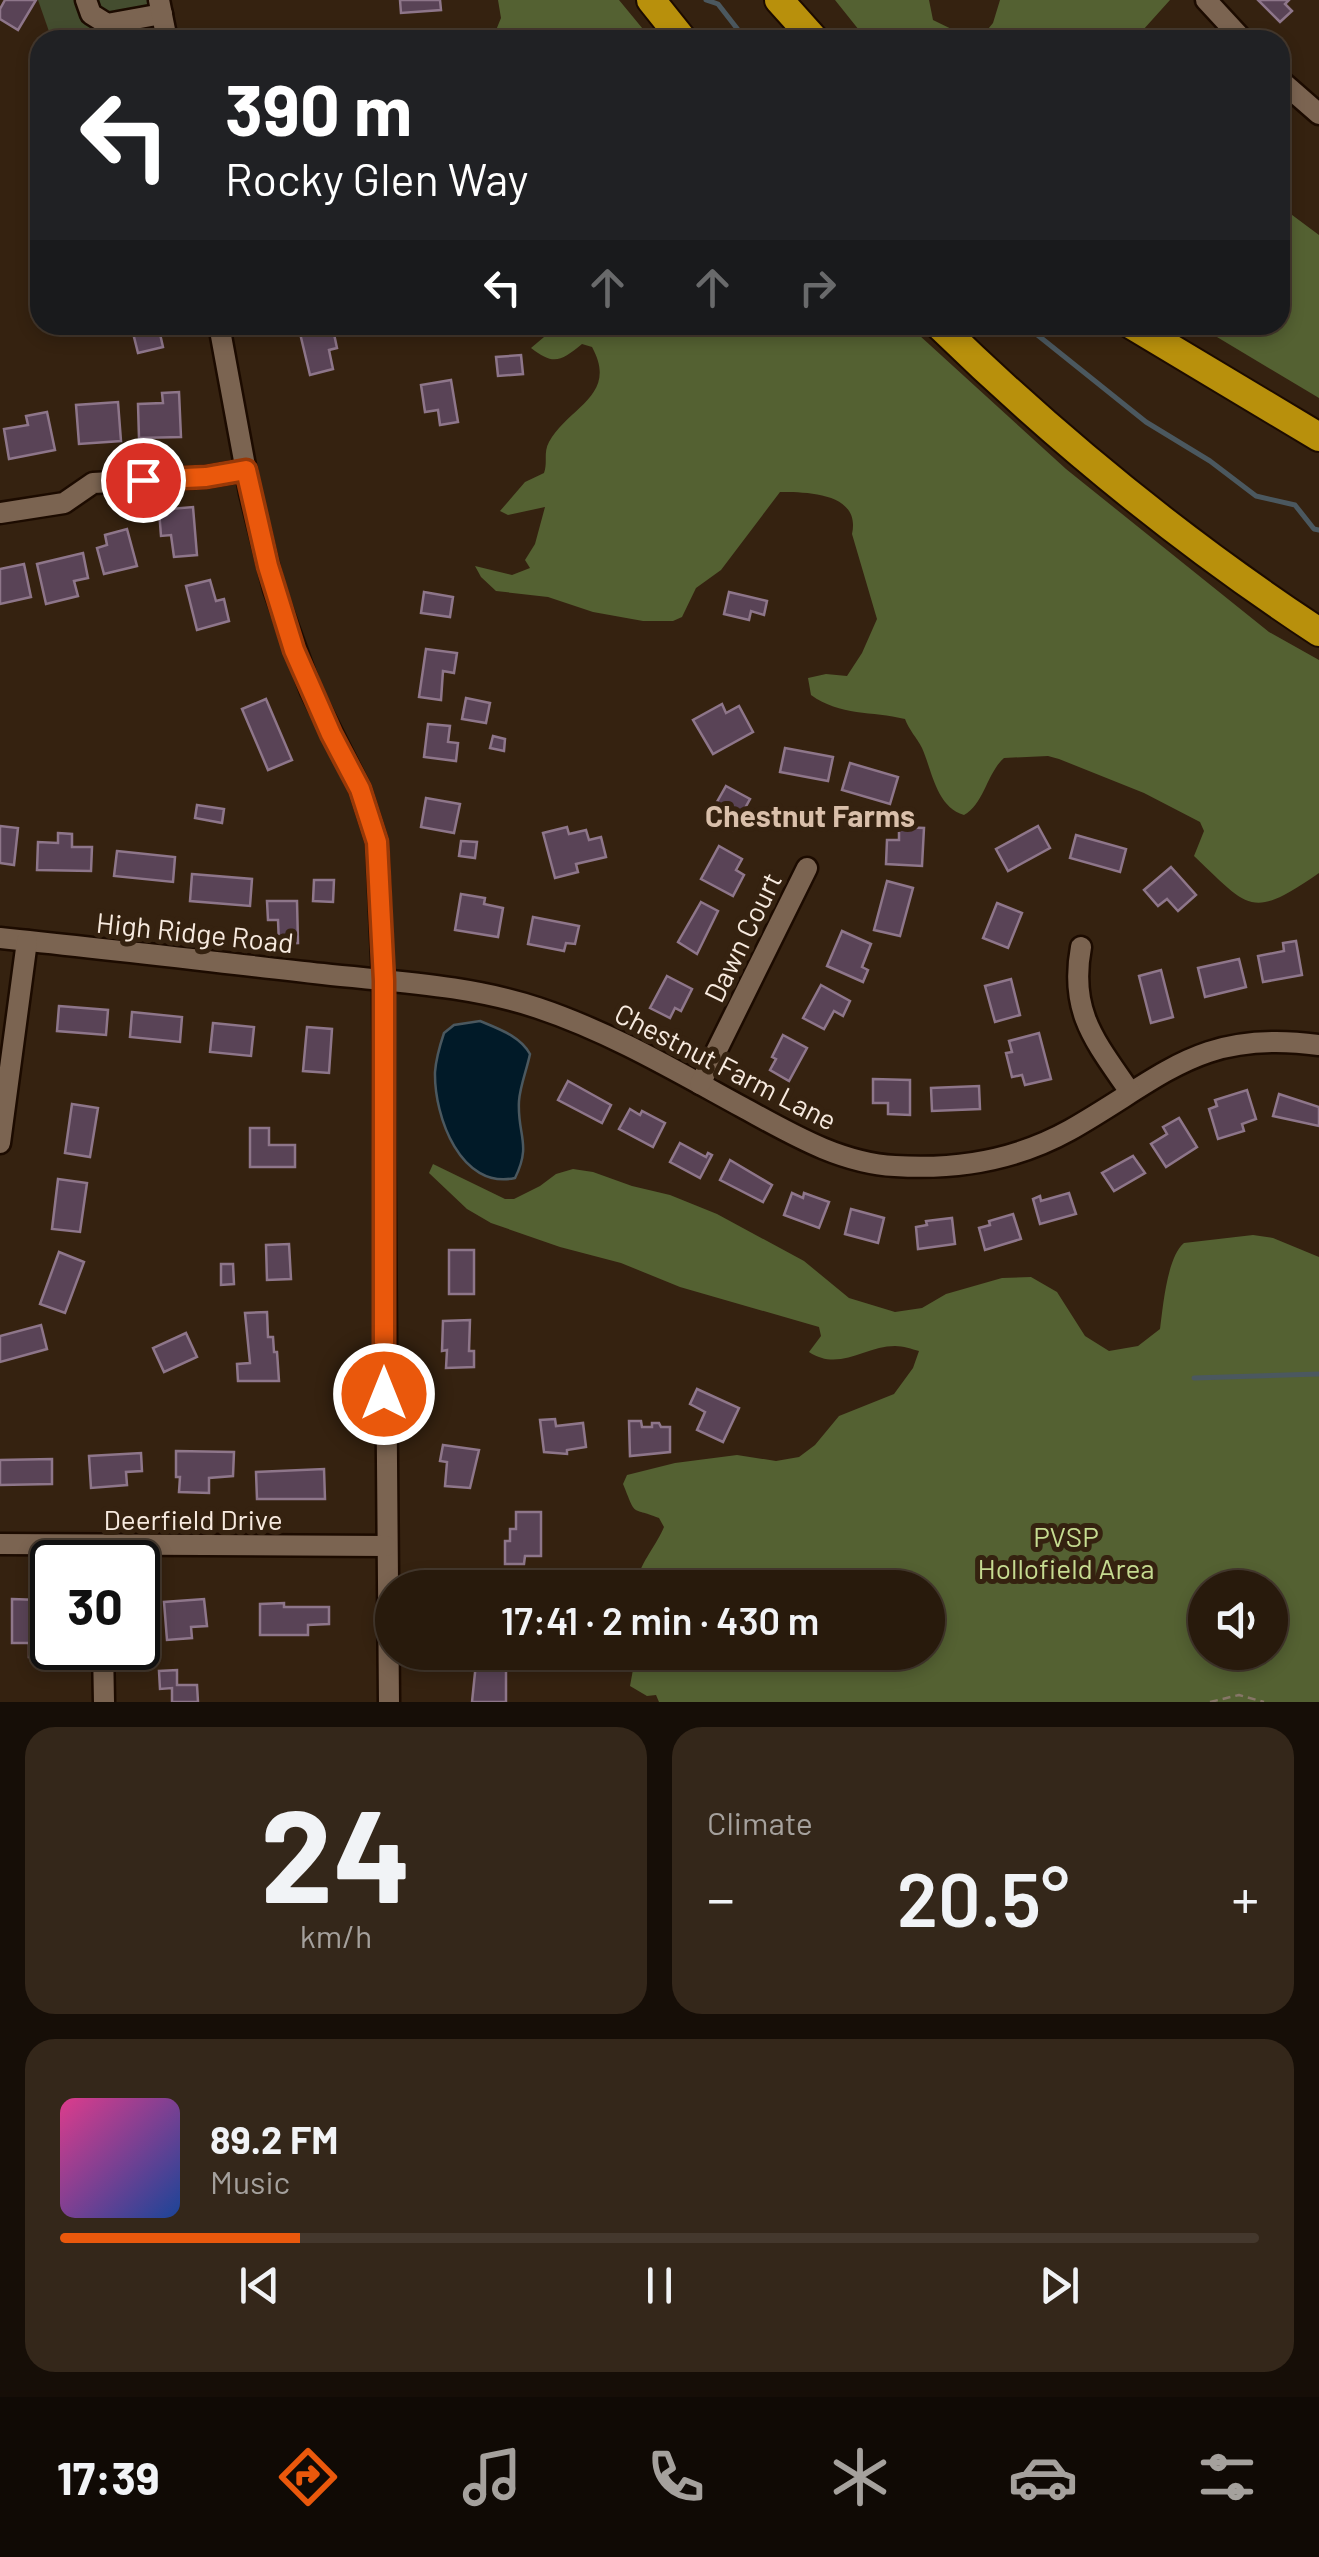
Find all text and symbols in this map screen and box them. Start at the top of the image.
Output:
text: 390 m [225,66,412,150]
icon: left [60,70,190,200]
text: Rocky Glen Way [225,151,529,205]
icon: left [475,260,530,315]
icon: ahead [580,260,635,315]
icon: ahead [685,260,740,315]
icon: right [790,260,845,315]
pin [101,438,186,523]
icon: arrive [116,453,171,508]
district label: Chestnut Farms [705,797,915,833]
street label: Dawn Court [696,867,788,1007]
street label: High Ridge Road [95,905,295,959]
street label: Chestnut Farm Lane [609,995,843,1137]
position arrow [332,1342,436,1446]
street label: Deerfield Drive [103,1502,283,1536]
park label: PVSP Hollofield Area [977,1519,1155,1585]
speed limit sign: 30 [30,1540,160,1670]
map controls [1188,1570,1288,1670]
button: sound [1188,1570,1288,1670]
text: 17:41 · 2 min · 430 m [501,1597,819,1643]
text: 24 [260,1773,412,1929]
text: Climate [707,1803,813,1841]
text: 20.5° [897,1852,1069,1942]
text: − [707,1864,735,1930]
text: + [1231,1864,1259,1930]
text: km/h [300,1916,372,1954]
text: 89.2 FM [210,2116,338,2162]
text: Music [210,2162,290,2200]
icon: previous [232,2258,287,2313]
icon: pause [632,2258,687,2313]
icon: next [1032,2258,1087,2313]
icon: directions [273,2442,343,2512]
icon: music [457,2442,527,2512]
icon: phone [641,2442,711,2512]
icon: climate [825,2442,895,2512]
icon: car [1008,2442,1078,2512]
icon: filters [1192,2442,1262,2512]
text: 17:39 [57,2450,160,2504]

